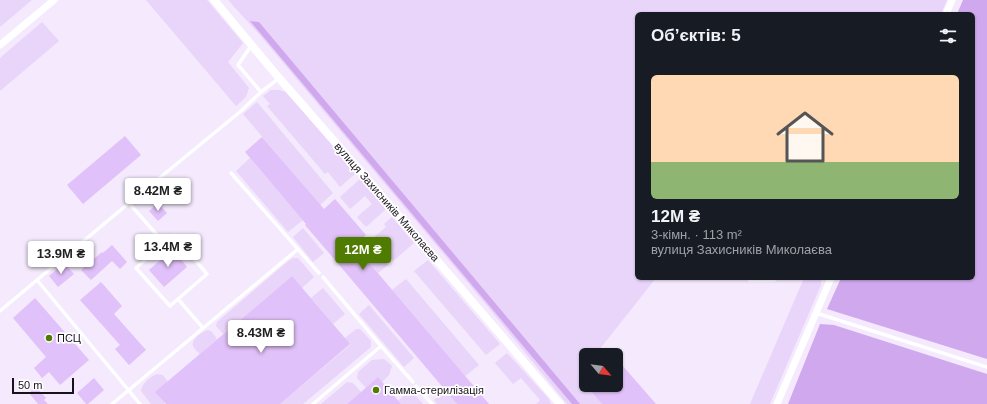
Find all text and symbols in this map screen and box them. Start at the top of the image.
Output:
icon: filters [937,25,959,47]
text: Об’єктів: 5 [651,26,741,45]
icon: home [769,101,841,173]
street label: вулиця Захисників Миколаєва [332,140,442,264]
pin: 8.42M ₴ [121,178,195,212]
text: 8.42M ₴ [134,183,182,198]
text: 12M ₴ [651,207,700,226]
text: 3-кімн. · 113 m² [651,227,742,242]
pin: 13.4M ₴ [131,234,205,268]
pin: 12M ₴ [335,237,391,271]
text: 13.4M ₴ [144,239,192,254]
pin: 13.9M ₴ [24,241,98,275]
text: 12M ₴ [344,242,382,257]
text: вулиця Захисників Миколаєва [651,242,832,257]
text: 13.9M ₴ [37,246,85,261]
pin: 8.43M ₴ [224,320,298,354]
text: 8.43M ₴ [237,325,285,340]
place label: ПСЦ [57,332,81,344]
marker: ПСЦ [44,333,54,343]
north arrow [579,348,623,392]
map controls [579,348,623,392]
scale bar [12,376,74,395]
text: 50 m [18,379,42,391]
place label: Гамма-стерилізація [384,384,484,396]
marker: Гамма-стерилізація [371,385,381,395]

